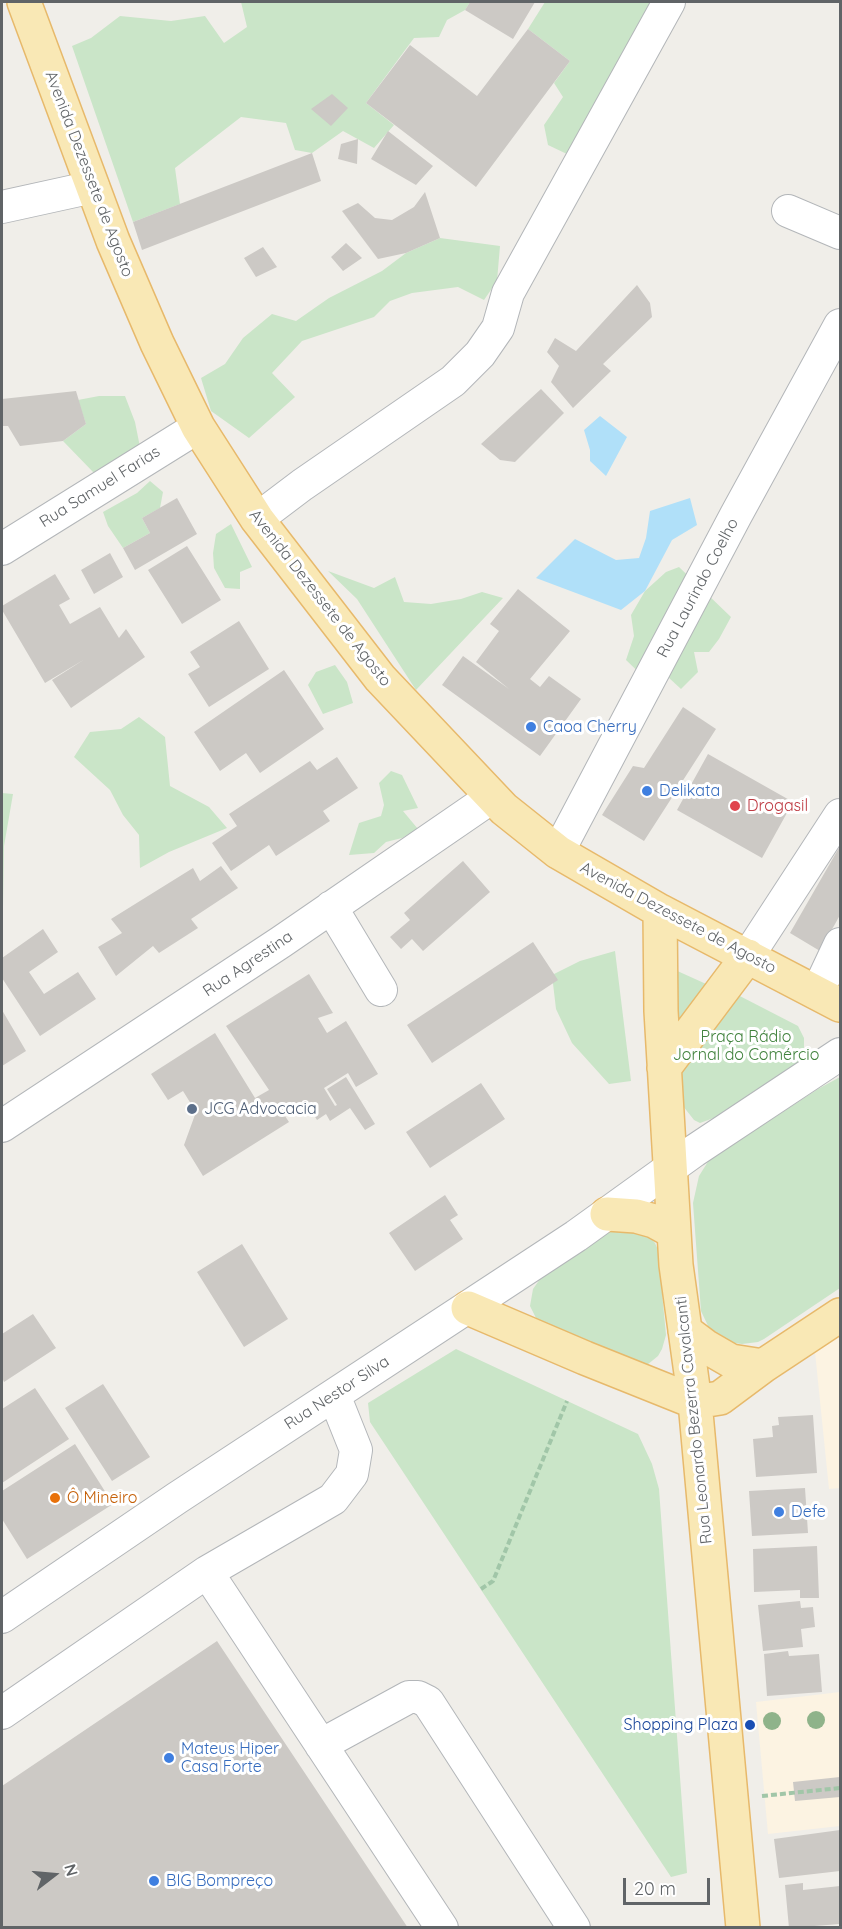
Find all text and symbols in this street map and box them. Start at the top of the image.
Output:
street label: Avenida Dezessete de Agosto [41,68,137,280]
street label: Rua Samuel Farias [36,442,164,532]
street label: Avenida Dezessete de Agosto [245,506,395,690]
street label: Rua Laurindo Coelho [653,515,743,661]
place label: Caoa Cherry [543,717,637,737]
marker: Caoa Cherry [524,720,538,734]
place label: Delikata [659,781,720,801]
marker: Delikata [640,784,654,798]
place label: Drogasil [747,796,808,816]
marker: Drogasil [728,799,742,813]
street label: Avenida Dezessete de Agosto [577,858,779,978]
street label: Rua Agrestina [199,927,297,1001]
park label: Praça Rádio Jornal do Comércio [673,1027,819,1065]
place label: JCG Advocacia [204,1099,317,1119]
marker: JCG Advocacia [185,1102,199,1116]
street label: Rua Leonardo Bezerra Cavalcanti [671,1295,717,1545]
street label: Rua Nestor Silva [281,1352,393,1434]
place label: Ô Mineiro [67,1488,137,1508]
marker: Ô Mineiro [48,1491,62,1505]
place label: Defe [791,1502,826,1522]
marker: Defe [772,1505,786,1519]
place label: Shopping Plaza [624,1715,738,1735]
marker: Shopping Plaza [743,1718,757,1732]
place label: Mateus Hiper Casa Forte [181,1739,279,1777]
marker: Mateus Hiper Casa Forte [162,1751,176,1765]
north arrow [24,1845,84,1905]
text: N [60,1862,83,1878]
scale bar [626,1866,713,1904]
place label: BIG Bompreço [166,1871,273,1891]
marker: BIG Bompreço [147,1874,161,1888]
text: 20 m [634,1877,676,1900]

